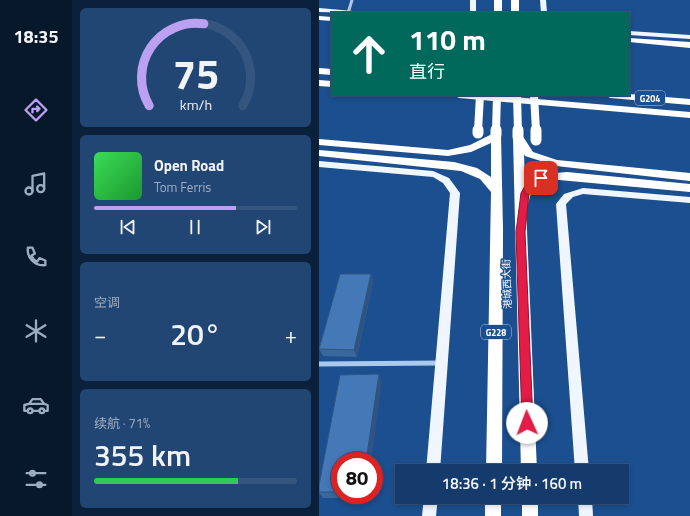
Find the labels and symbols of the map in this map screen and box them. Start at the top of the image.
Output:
road number: G204 [635,91,665,105]
pin [524,161,558,195]
street label: 港城西大街 [499,259,515,309]
road number: G228 [481,325,511,339]
position arrow [506,402,548,444]
speed limit sign: 80 [331,452,383,504]

